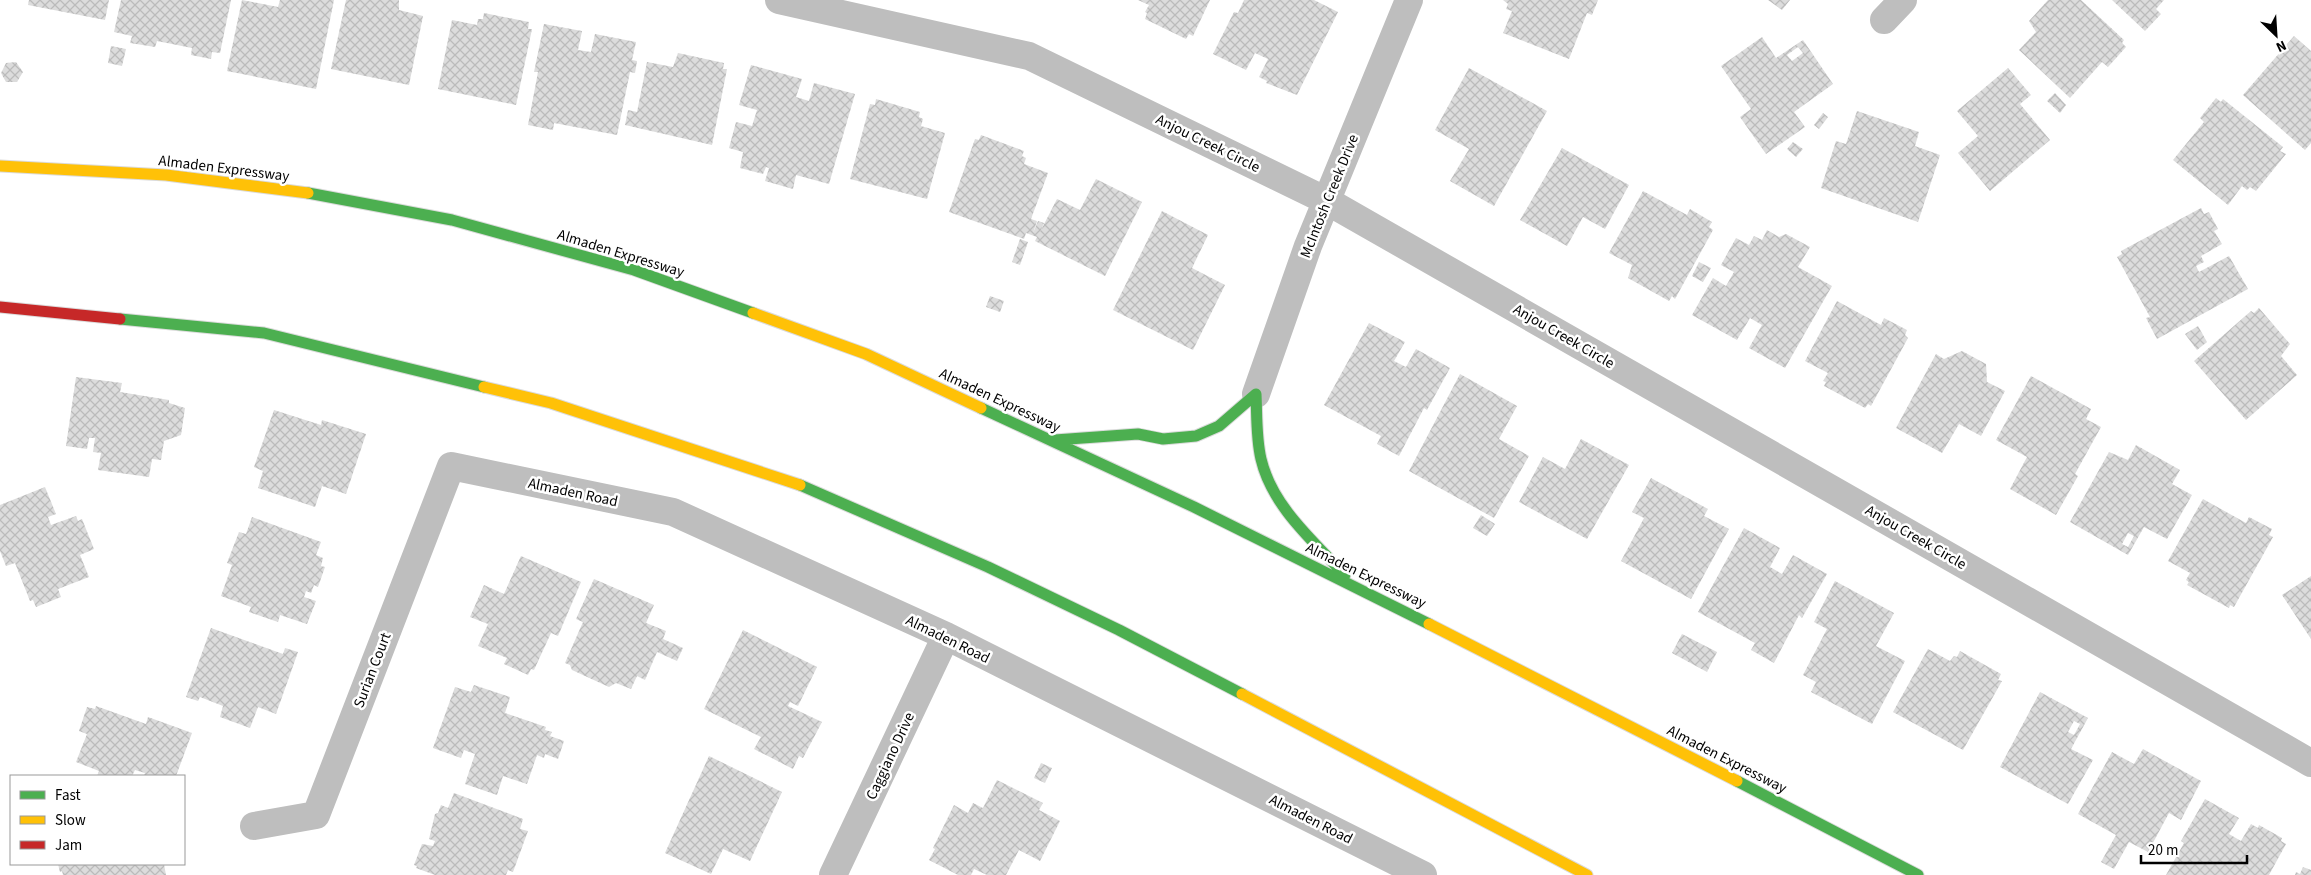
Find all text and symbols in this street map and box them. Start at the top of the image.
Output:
north arrow [2251,10,2301,60]
text: N [2273,35,2290,57]
street label: Anjou Creek Circle [1152,109,1263,178]
street label: McIntosh Creek Drive [1295,131,1364,261]
street label: Almaden Expressway [157,150,291,187]
street label: Almaden Expressway [555,224,687,283]
street label: Anjou Creek Circle [1509,299,1618,374]
street label: Almaden Expressway [936,363,1064,438]
street label: Almaden Road [526,473,620,512]
street label: Anjou Creek Circle [1861,500,1970,575]
street label: Almaden Expressway [1302,537,1430,614]
street label: Almaden Road [902,610,993,669]
street label: Surian Court [349,630,396,711]
street label: Caggiano Drive [861,709,920,803]
street label: Almaden Expressway [1663,720,1790,799]
legend [10,775,185,865]
text: Fast [55,785,81,806]
street label: Almaden Road [1265,789,1356,849]
text: Slow [55,810,86,831]
scale bar [2141,832,2247,864]
text: Jam [55,835,82,856]
text: 20 m [2148,840,2178,861]

